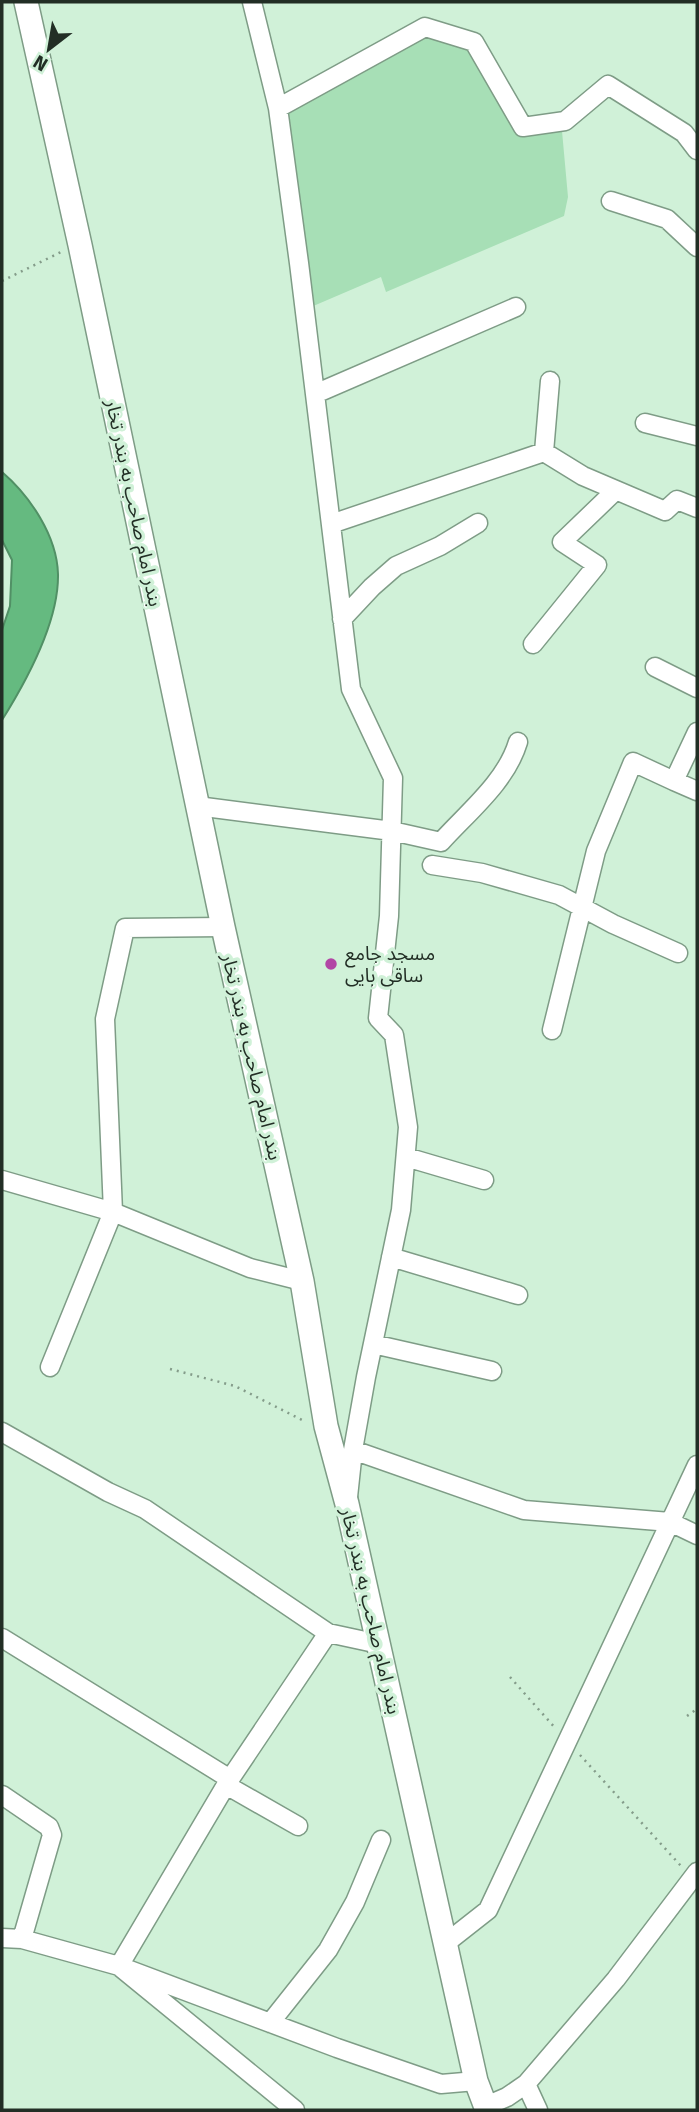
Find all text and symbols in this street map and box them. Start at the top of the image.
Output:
north arrow [14,14,84,84]
text: N [29,50,52,76]
street label: بندر امام صاحب به بندر تخار [98,396,167,609]
place label: مسجد جامع ساقی بایی [345,942,435,987]
street label: بندر امام صاحب به بندر تخار [214,951,287,1163]
marker: مسجد جامع ساقی بایی [323,956,339,972]
street label: بندر امام صاحب به بندر تخار [333,1505,406,1717]

